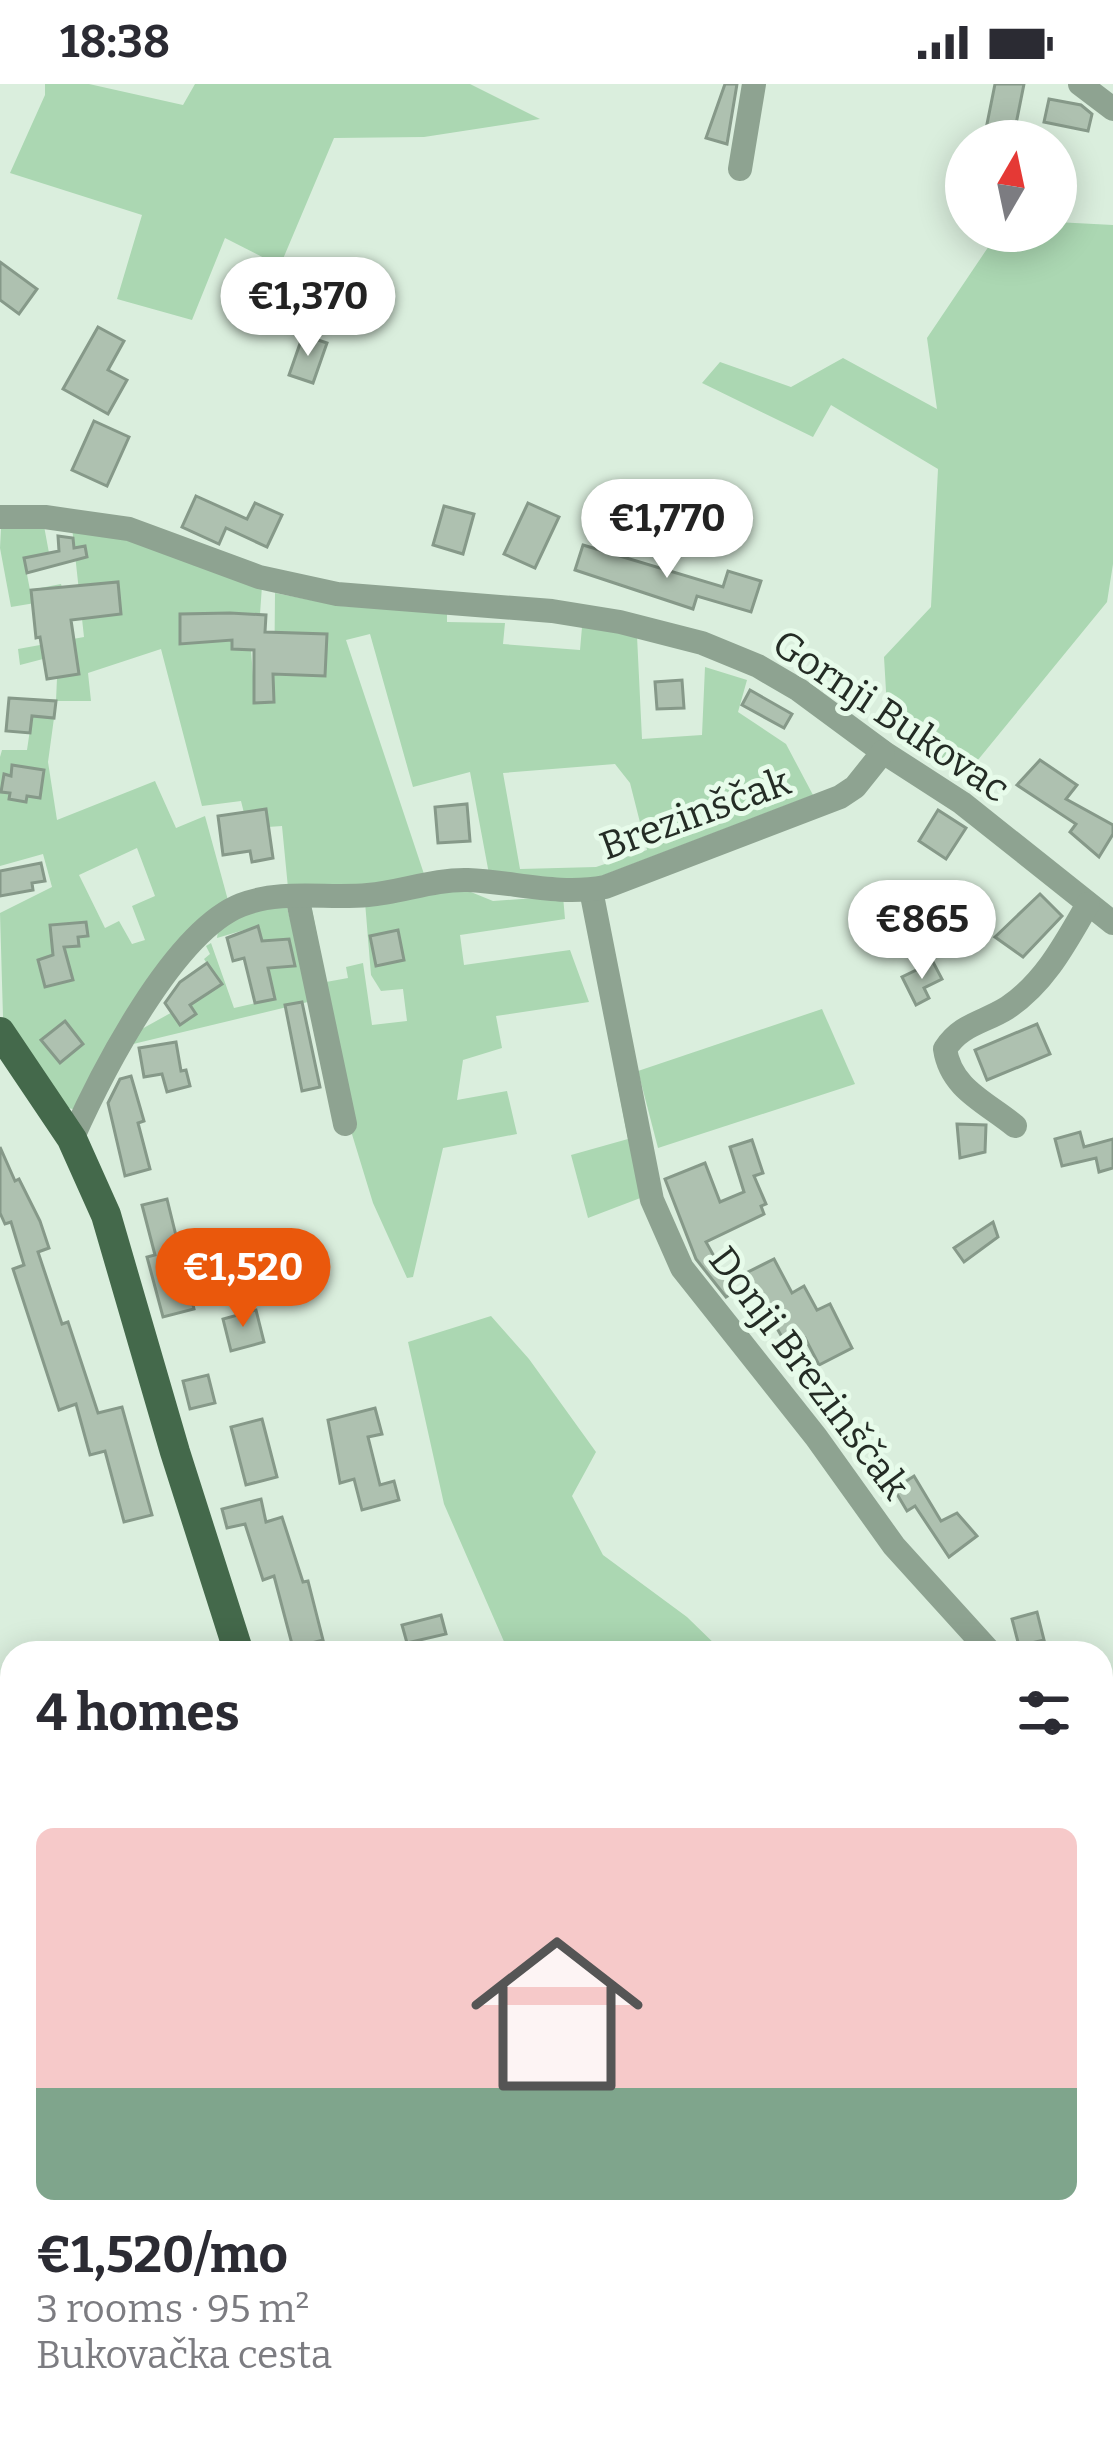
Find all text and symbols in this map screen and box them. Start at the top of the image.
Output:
text: 18:38 [60,15,170,69]
north arrow [945,120,1077,252]
map controls [945,120,1077,252]
pin: €1,370 [210,257,406,359]
text: €1,370 [247,273,369,319]
pin: €1,770 [569,479,765,581]
text: €1,770 [608,495,726,541]
street label: Gornji Bukovac [764,620,1018,812]
street label: Brezinščak [594,758,796,870]
pin: €865 [851,880,993,982]
text: €865 [875,896,969,942]
pin: €1,520 [145,1228,341,1330]
street label: Donji Brezinščak [699,1238,919,1508]
text: €1,520 [182,1244,304,1290]
icon: filters [1011,1680,1077,1746]
text: 4 homes [36,1682,240,1744]
icon: home [449,1906,665,2122]
text: €1,520/mo [36,2224,288,2286]
text: 3 rooms · 95 m² [36,2286,309,2332]
text: Bukovačka cesta [36,2332,332,2378]

